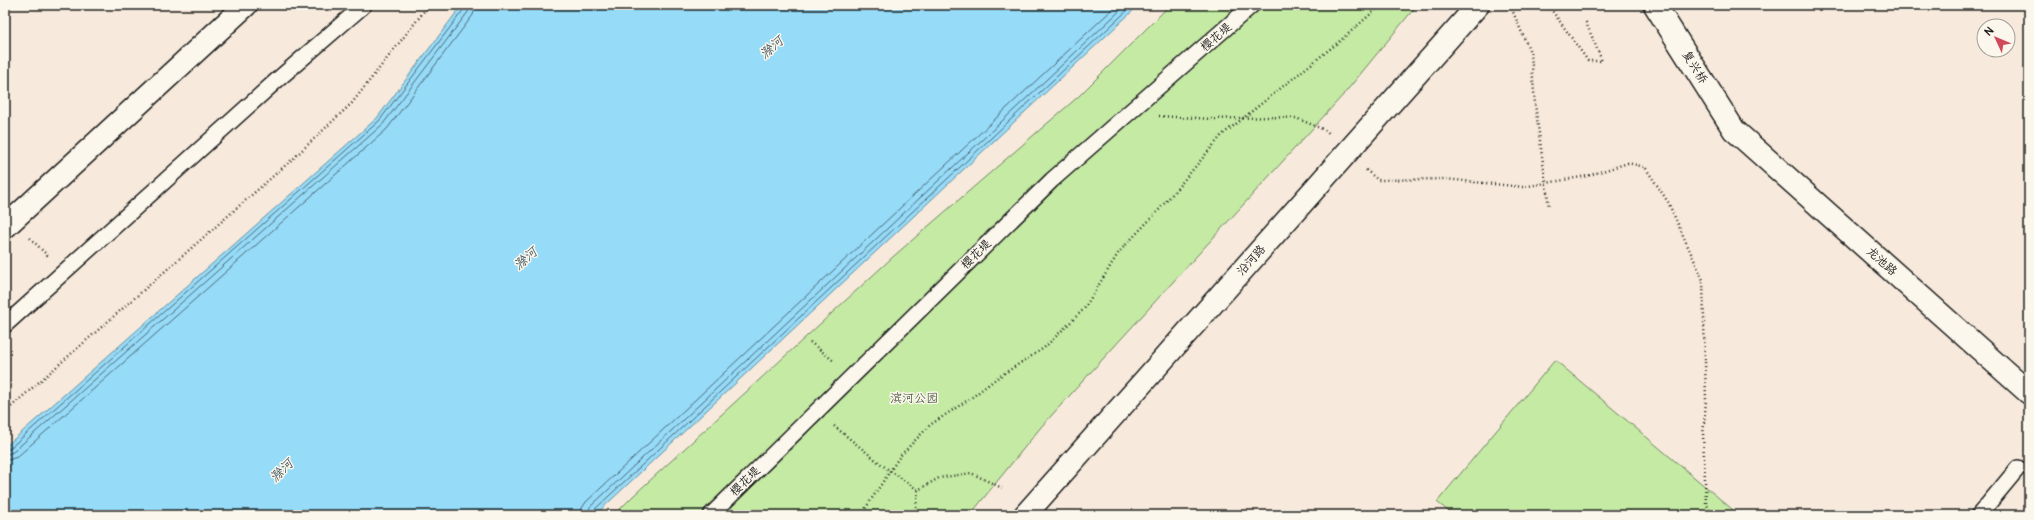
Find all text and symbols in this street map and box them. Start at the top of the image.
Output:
north arrow [1976,18,2016,58]
street label: 樱花堤 [1198,20,1235,55]
text: N [1982,24,1997,39]
water label: 滁河 [757,32,788,62]
street label: 复兴桥 [1679,48,1711,87]
street label: 樱花堤 [958,236,995,272]
street label: 沿河路 [1234,242,1269,279]
water label: 滁河 [511,243,542,273]
street label: 龙池路 [1863,244,1900,279]
park label: 滨河公园 [890,391,938,406]
water label: 滁河 [267,455,298,486]
street label: 樱花堤 [727,463,764,499]

